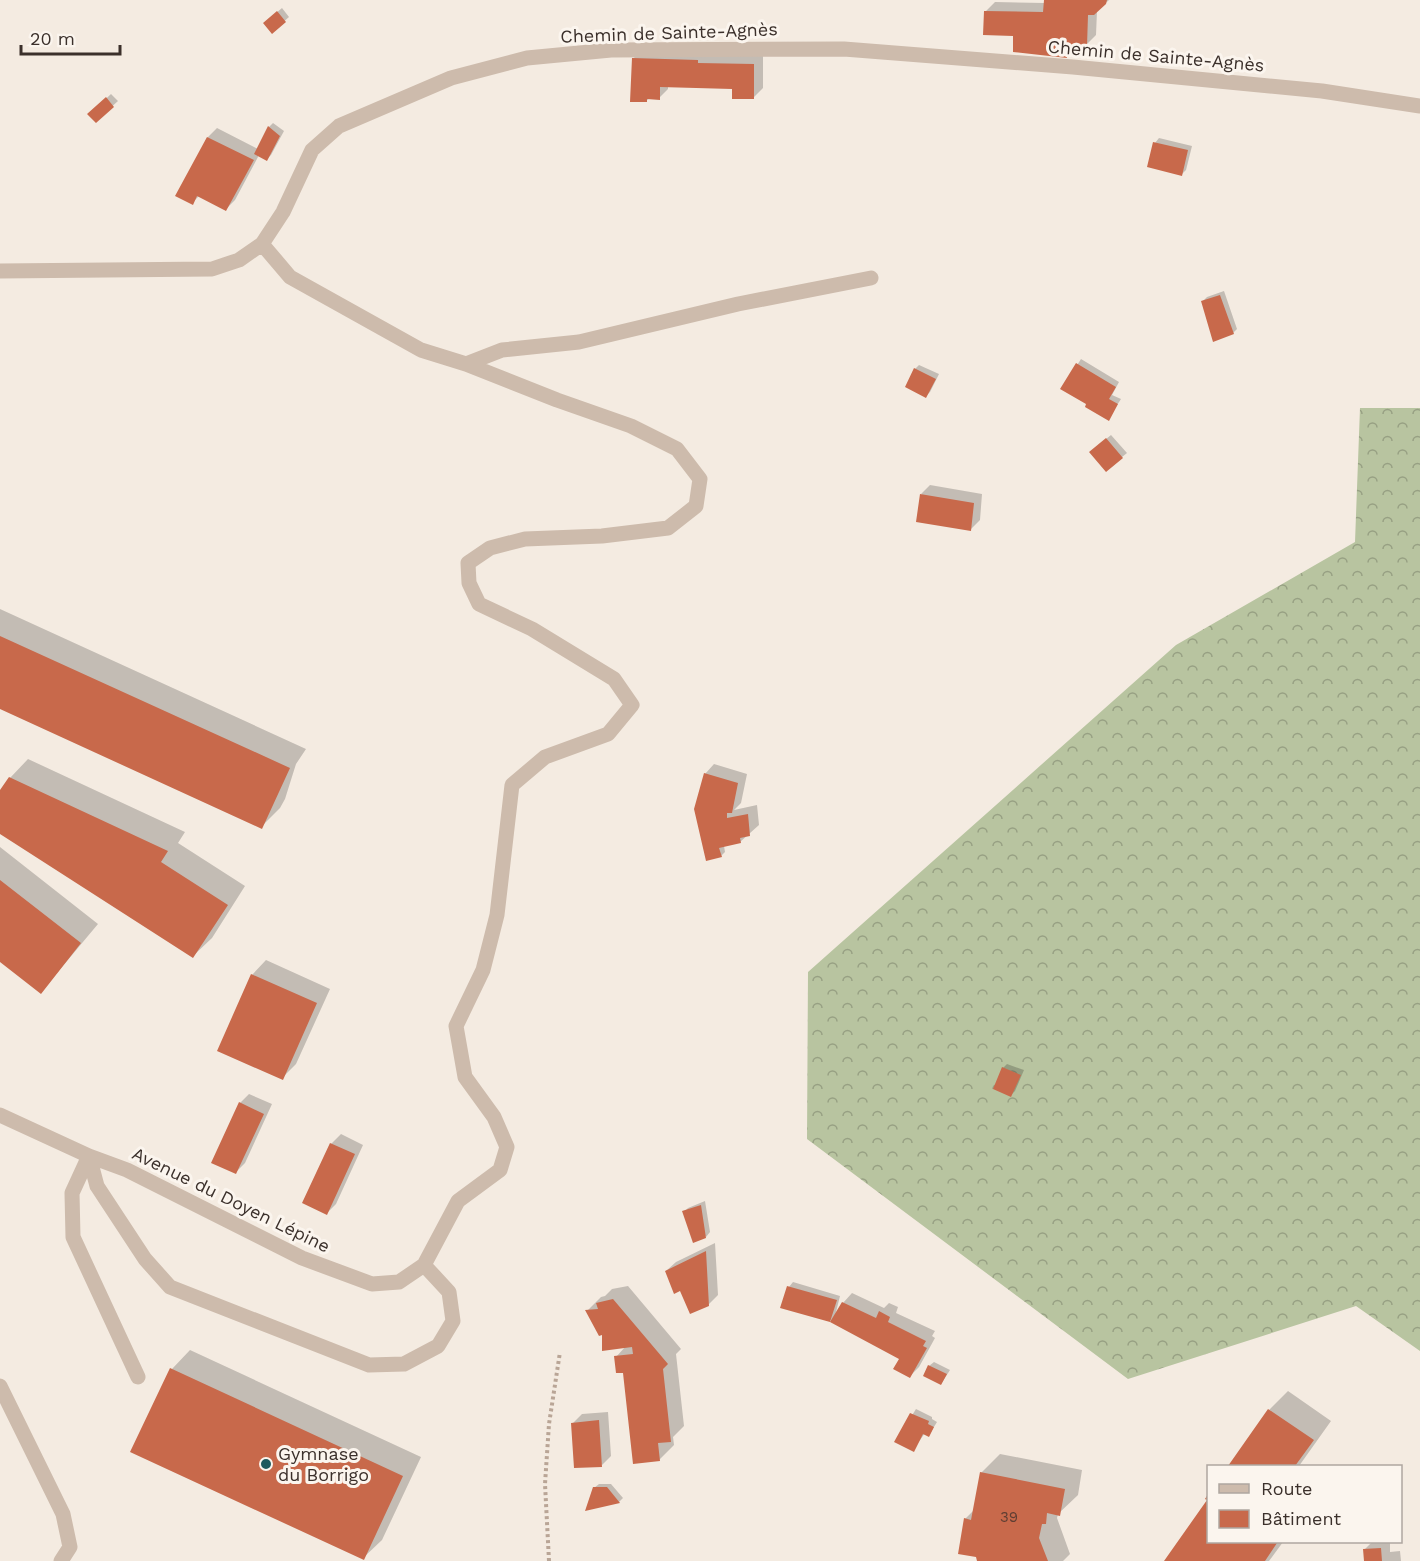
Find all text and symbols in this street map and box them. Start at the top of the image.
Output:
scale bar [21,18,120,56]
street label: Chemin de Sainte-Agnès [560,18,778,47]
text: 20 m [30,28,75,49]
street label: Chemin de Sainte-Agnès [1047,36,1265,75]
street label: Avenue du Doyen Lépine [129,1142,333,1257]
place label: Gymnase du Borrigo [278,1443,369,1485]
marker: Gymnase du Borrigo [259,1457,273,1471]
legend [1207,1465,1402,1543]
text: Route [1261,1478,1313,1499]
house number: 39 [1000,1508,1018,1526]
text: Bâtiment [1261,1508,1341,1529]

